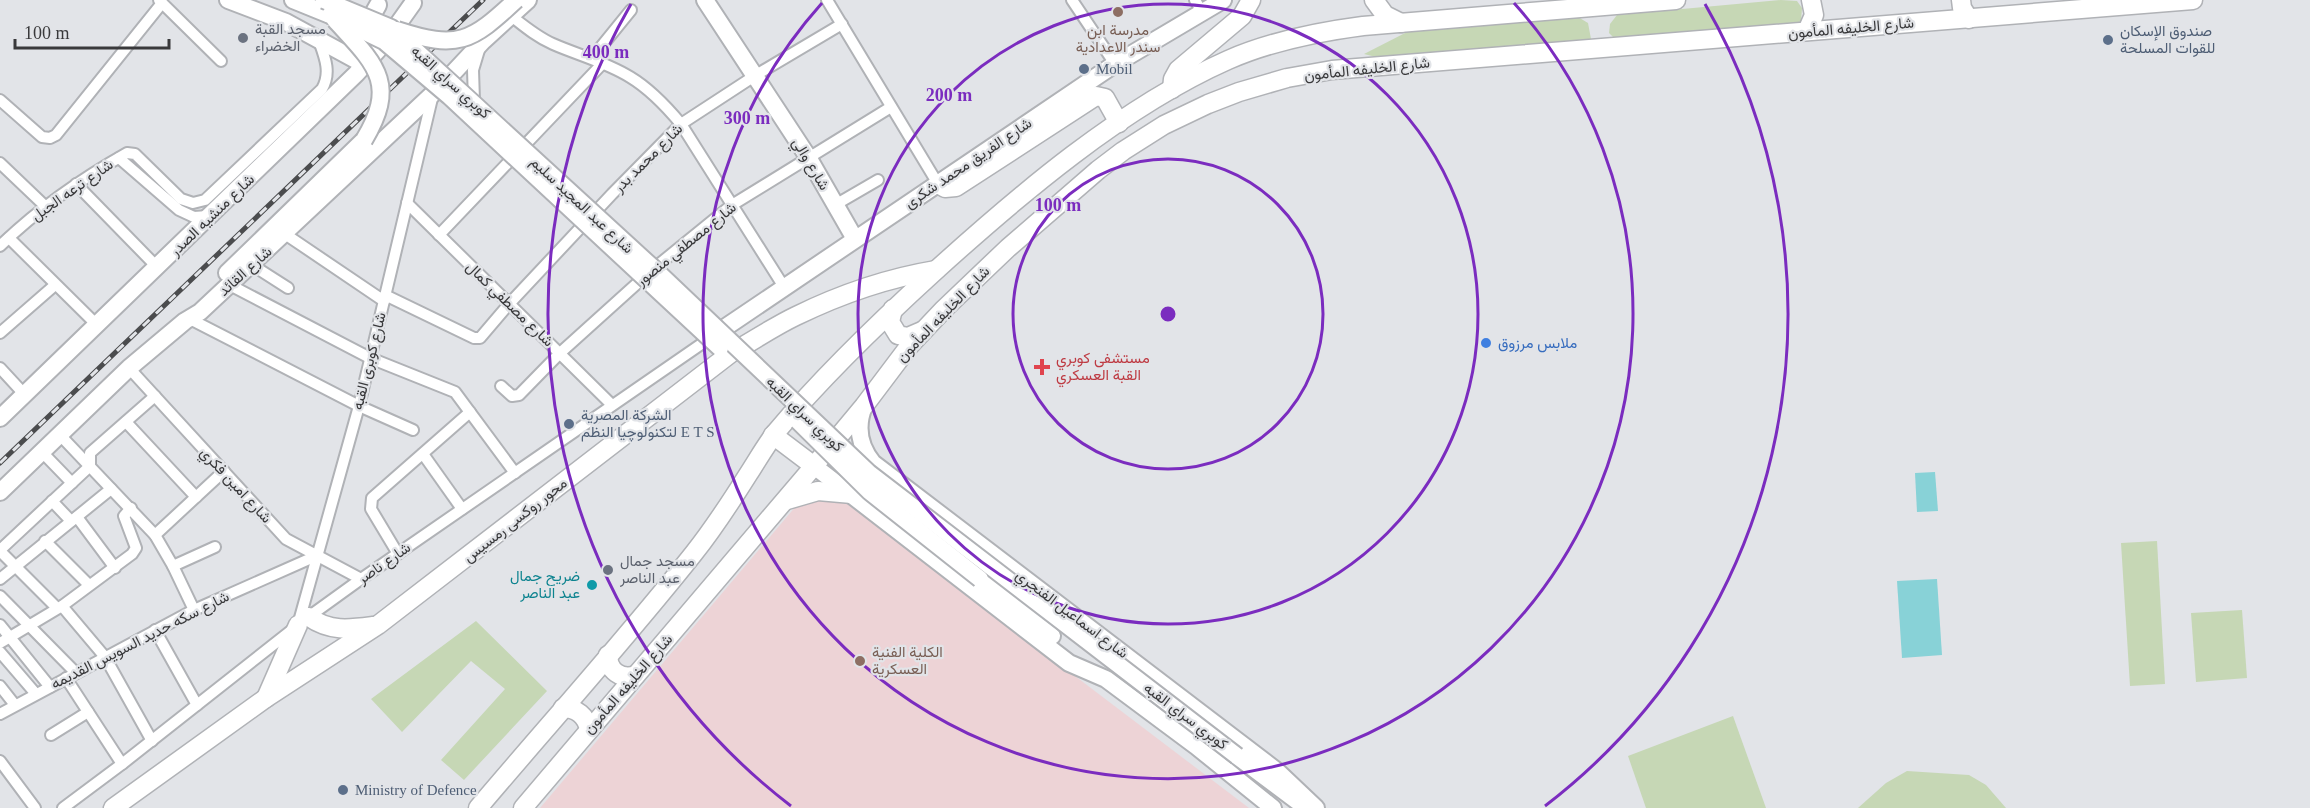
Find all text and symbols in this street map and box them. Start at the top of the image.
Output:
marker: مدرسة ابن سندر الاعدادية [1111,5,1125,19]
scale bar [15,12,170,50]
street label: شارع الخليفه المأمون [1787,15,1915,44]
place label: مسجد القبة الخضراء [255,21,326,55]
place label: مدرسة ابن سندر الاعدادية [1076,22,1160,56]
text: 100 m [24,23,70,43]
place label: صندوق الإسكان للقوات المسلحة [2120,23,2215,57]
marker: مسجد القبة الخضراء [236,31,250,45]
marker: صندوق الإسكان للقوات المسلحة [2101,33,2115,47]
street label: كوبري سراي القبه [405,42,494,126]
text: 400 m [583,42,629,62]
street label: شارع الخليفه المأمون [1303,54,1431,87]
place label: Mobil [1096,61,1133,77]
marker: Mobil [1077,62,1091,76]
text: 200 m [926,85,972,105]
text: 300 m [724,108,770,128]
street label: شارع الفريق محمد شكرى [902,115,1036,214]
street label: شارع محمد بدر [610,120,688,198]
street label: شارع والي [785,135,833,196]
street label: شارع عبد المجيد سليم [525,153,637,259]
street label: شارع ترعه الجبل [28,156,118,226]
street label: شارع منشيه الصدر [166,171,259,262]
text: 100 m [1035,195,1081,215]
street label: شارع مصطفي منصور [632,199,742,294]
street label: شارع القائد [215,243,277,301]
street label: شارع مصطفي كمال [460,258,557,353]
street label: شارع الخليفه المأمون [893,263,995,367]
centre of rings [1158,304,1178,324]
street label: شارع كوبرى القبه [349,310,392,412]
place label: ملابس مرزوق [1498,335,1577,353]
marker: ملابس مرزوق [1479,336,1493,350]
place label: مستشفى كوبري القبة العسكري [1056,350,1150,388]
marker: مستشفى كوبري القبة العسكري [1033,358,1051,376]
street label: كوبري سراي القبه [760,373,847,459]
place label: الشركة المصرية لتكنولوچيا النظم E T S [581,407,714,442]
marker: الشركة المصرية لتكنولوچيا النظم E T S [562,417,576,431]
street label: شارع امين فكري [193,444,275,529]
street label: محور روكسى رمسيس [460,475,571,567]
street label: شارع ناصر [354,539,415,590]
place label: مسجد جمال عبد الناصر [619,553,695,587]
marker: مسجد جمال عبد الناصر [601,563,615,577]
street label: شارع اسماعيل الفنجري [1010,567,1131,665]
place label: ضريح جمال عبد الناصر [510,568,580,602]
marker: ضريح جمال عبد الناصر [585,578,599,592]
street label: شارع سكه حديد السويس القديمه [48,588,233,695]
street label: شارع الخليفه المأمون [581,631,678,739]
place label: الكلية الفنية العسكرية [872,644,943,678]
marker: الكلية الفنية العسكرية [853,654,867,668]
street label: كوبري سراي القبه [1138,679,1231,757]
place label: Ministry of Defence [355,782,477,798]
marker: Ministry of Defence [336,783,350,797]

